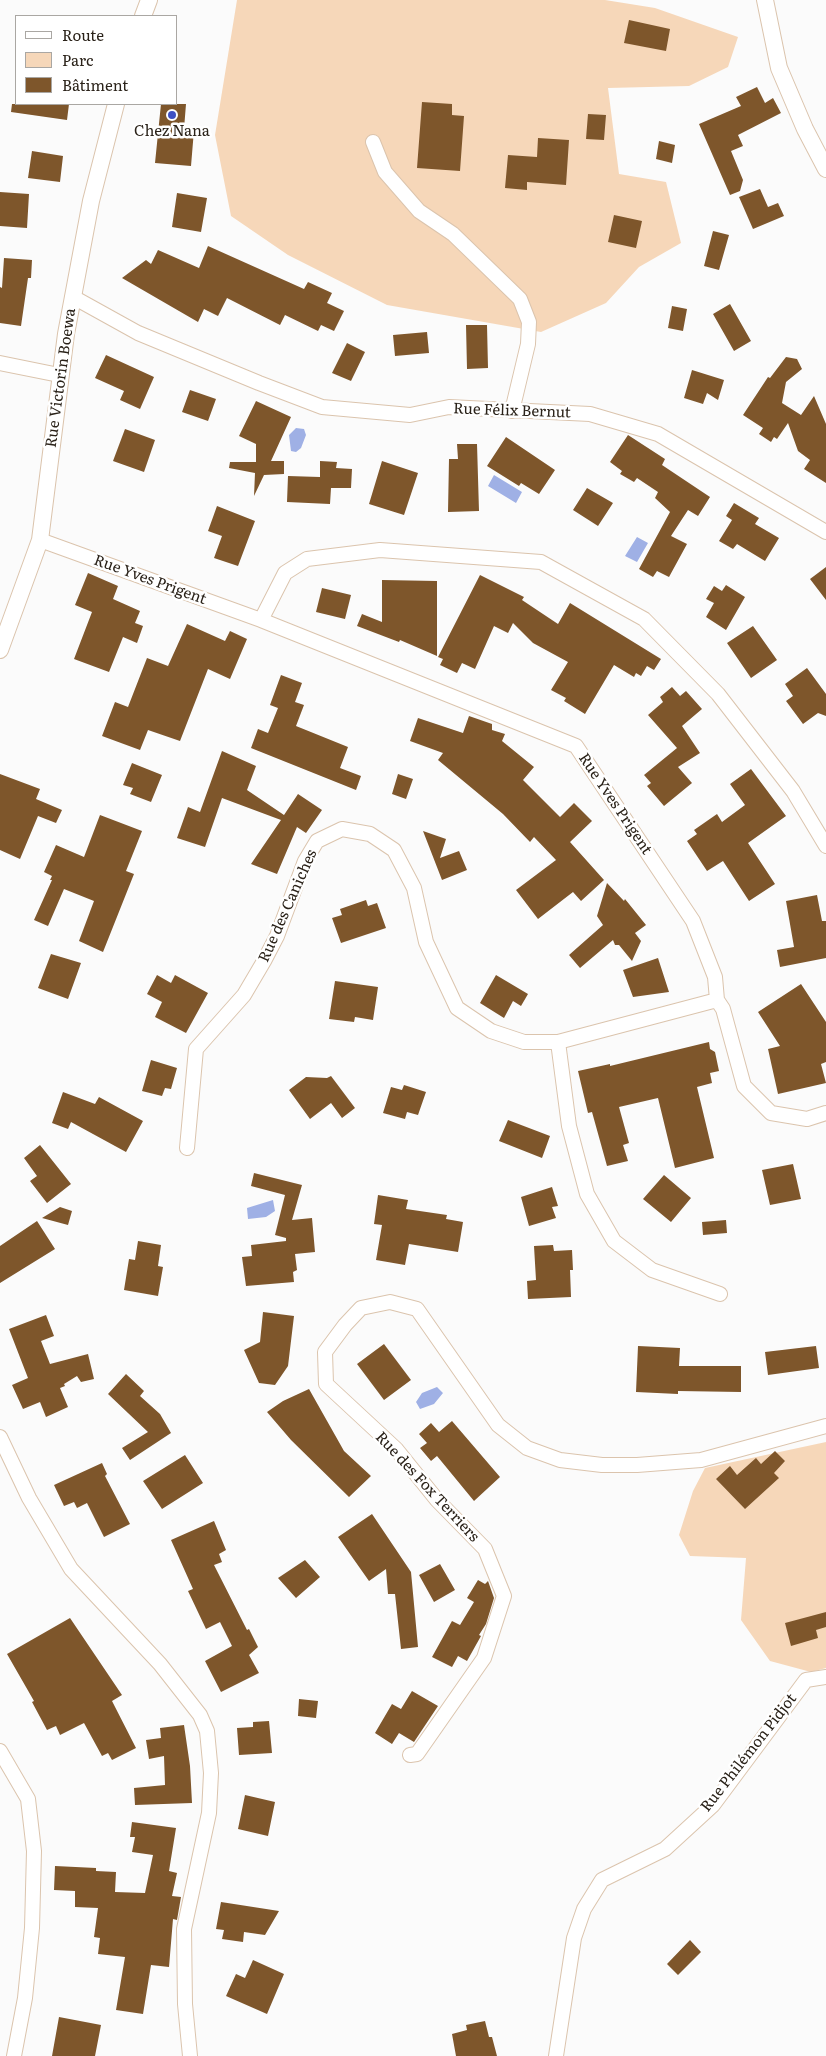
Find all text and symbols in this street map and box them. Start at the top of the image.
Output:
legend [15,15,178,105]
text: Route [62,23,104,46]
text: Parc [62,48,93,71]
text: Bâtiment [62,73,128,96]
marker: Chez Nana [166,109,178,121]
place label: Chez Nana [134,123,210,141]
street label: Rue Victorin Boewa [42,307,80,449]
street label: Rue Félix Bernut [453,400,571,422]
street label: Rue Yves Prigent [91,551,209,609]
street label: Rue Yves Prigent [574,750,656,858]
street label: Rue des Caniches [255,847,321,965]
street label: Rue des Fox Terriers [371,1428,483,1546]
street label: Rue Philémon Pidjot [697,1690,801,1816]

